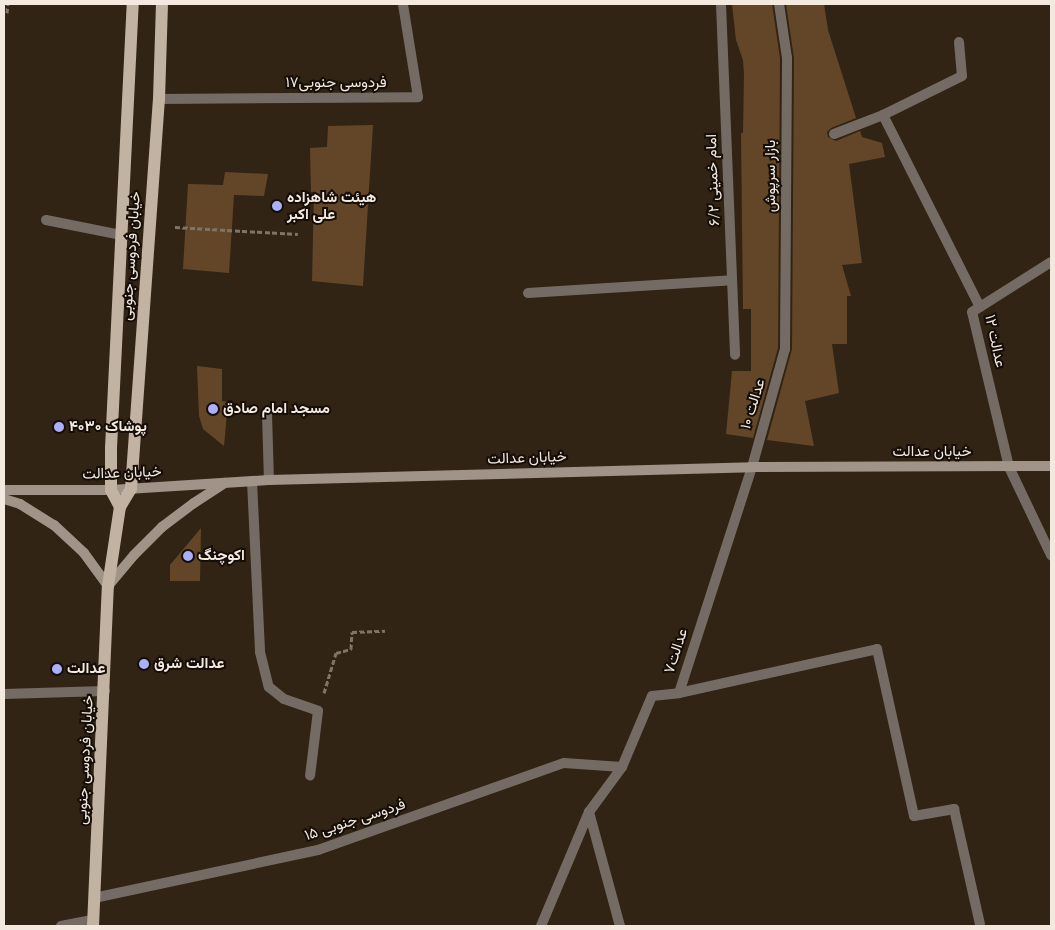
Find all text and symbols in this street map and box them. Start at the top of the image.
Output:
street label: فردوسی جنوبی۱۷ [285,74,387,92]
street label: امام خمینی ۶/۲ [702,134,724,226]
street label: بازار سرپوش [762,140,780,212]
place label: هیئت شاهزاده علی اکبر [287,188,376,223]
street label: خیابان فردوسی جنوبی [118,191,144,321]
marker: هیئت شاهزاده علی اکبر [271,200,283,212]
street label: عدالت ۱۲ [981,313,1009,369]
street label: عدالت ۱۰ [737,377,769,431]
place label: مسجد امام صادق [223,400,330,418]
marker: مسجد امام صادق [207,403,219,415]
place label: پوشاک ۴۰۳۰ [69,418,147,436]
marker: پوشاک ۴۰۳۰ [53,421,65,433]
street label: خیابان عدالت [892,443,972,461]
street label: خیابان عدالت [487,448,567,468]
street label: خیابان عدالت [82,463,162,483]
place label: اکوچنگ [198,547,245,565]
marker: اکوچنگ [182,550,194,562]
street label: عدالت۷ [660,626,692,676]
place label: عدالت شرق [154,655,224,673]
marker: عدالت شرق [138,658,150,670]
place label: عدالت [67,660,106,678]
marker: عدالت [51,663,63,675]
street label: خیابان فردوسی جنوبی [73,695,97,825]
street label: فردوسی جنوبی ۱۵ [302,795,408,845]

